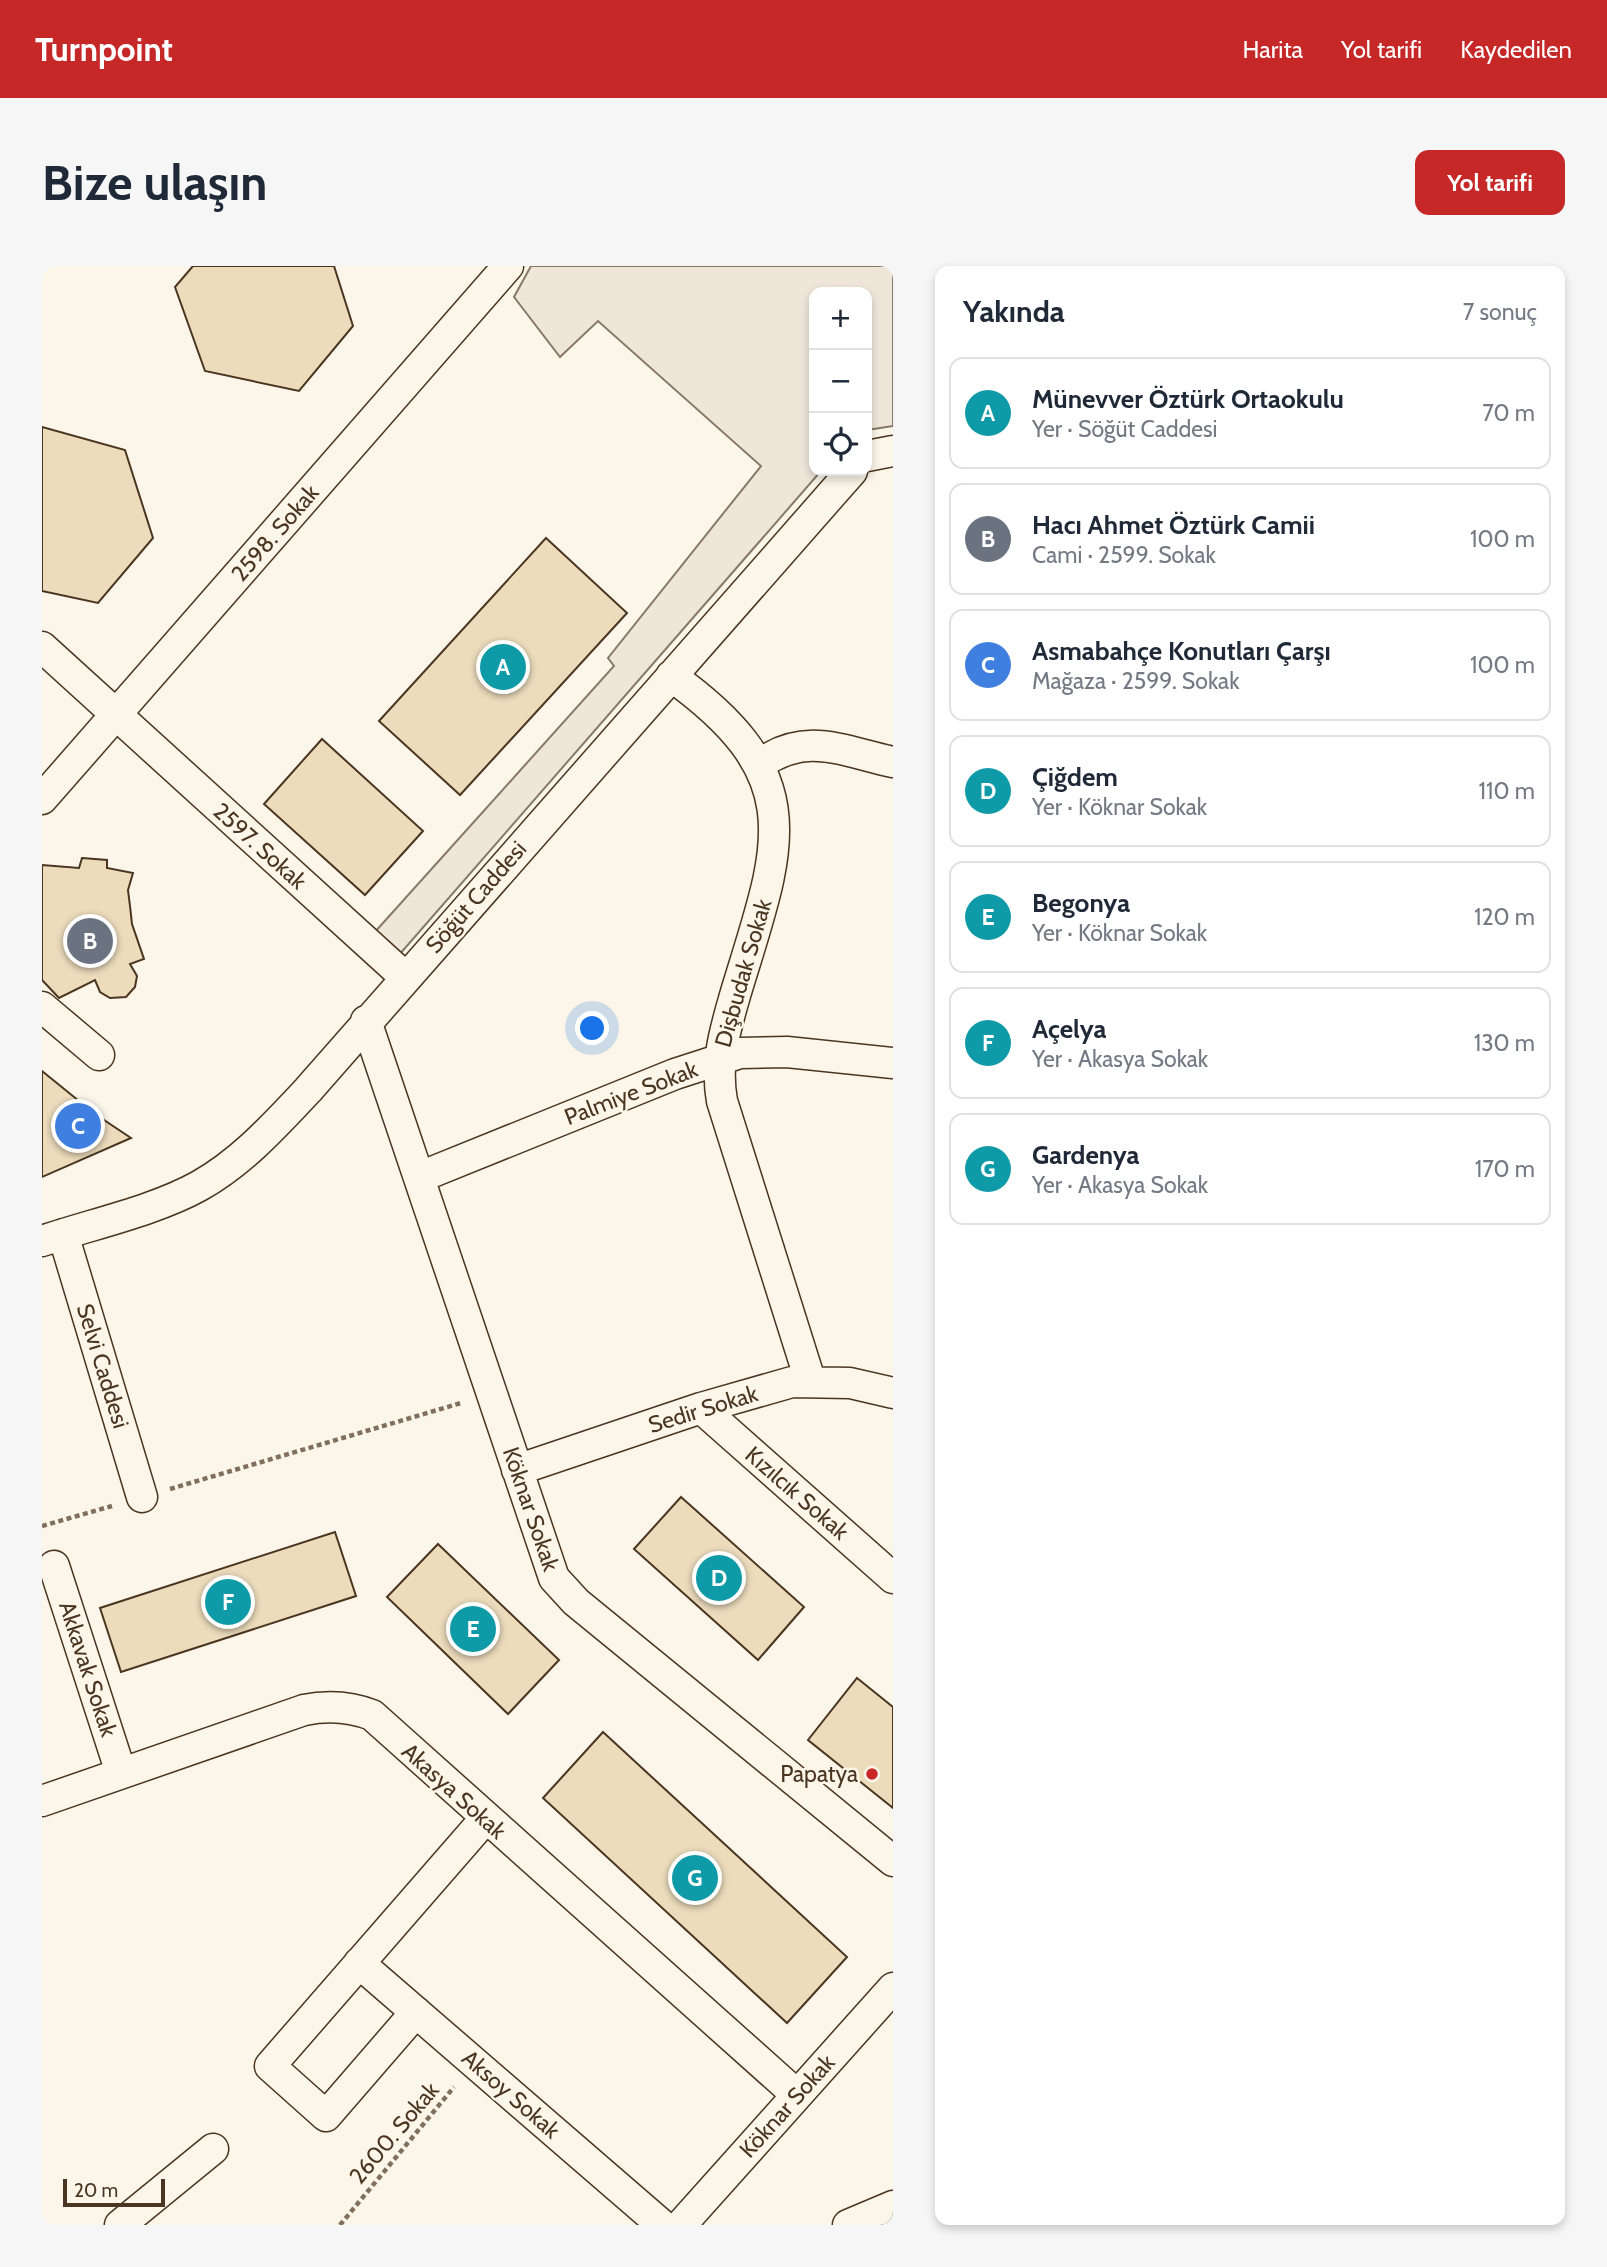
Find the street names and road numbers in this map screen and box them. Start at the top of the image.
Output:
street label: 2598. Sokak [225,478,325,587]
street label: 2597. Sokak [208,797,313,896]
street label: Söğüt Caddesi [420,835,532,959]
street label: Dişbudak Sokak [708,895,778,1050]
street label: Palmiye Sokak [560,1055,702,1131]
street label: Selvi Caddesi [71,1300,135,1432]
street label: Sedir Sokak [645,1379,762,1439]
street label: Kızılcık Sokak [740,1440,855,1546]
street label: Köknar Sokak [497,1443,565,1575]
street label: Akkavak Sokak [53,1598,123,1741]
street label: Akasya Sokak [396,1737,512,1845]
street label: Aksoy Sokak [456,2044,566,2145]
street label: Köknar Sokak [733,2048,841,2163]
street label: 2600. Sokak [343,2076,445,2190]

